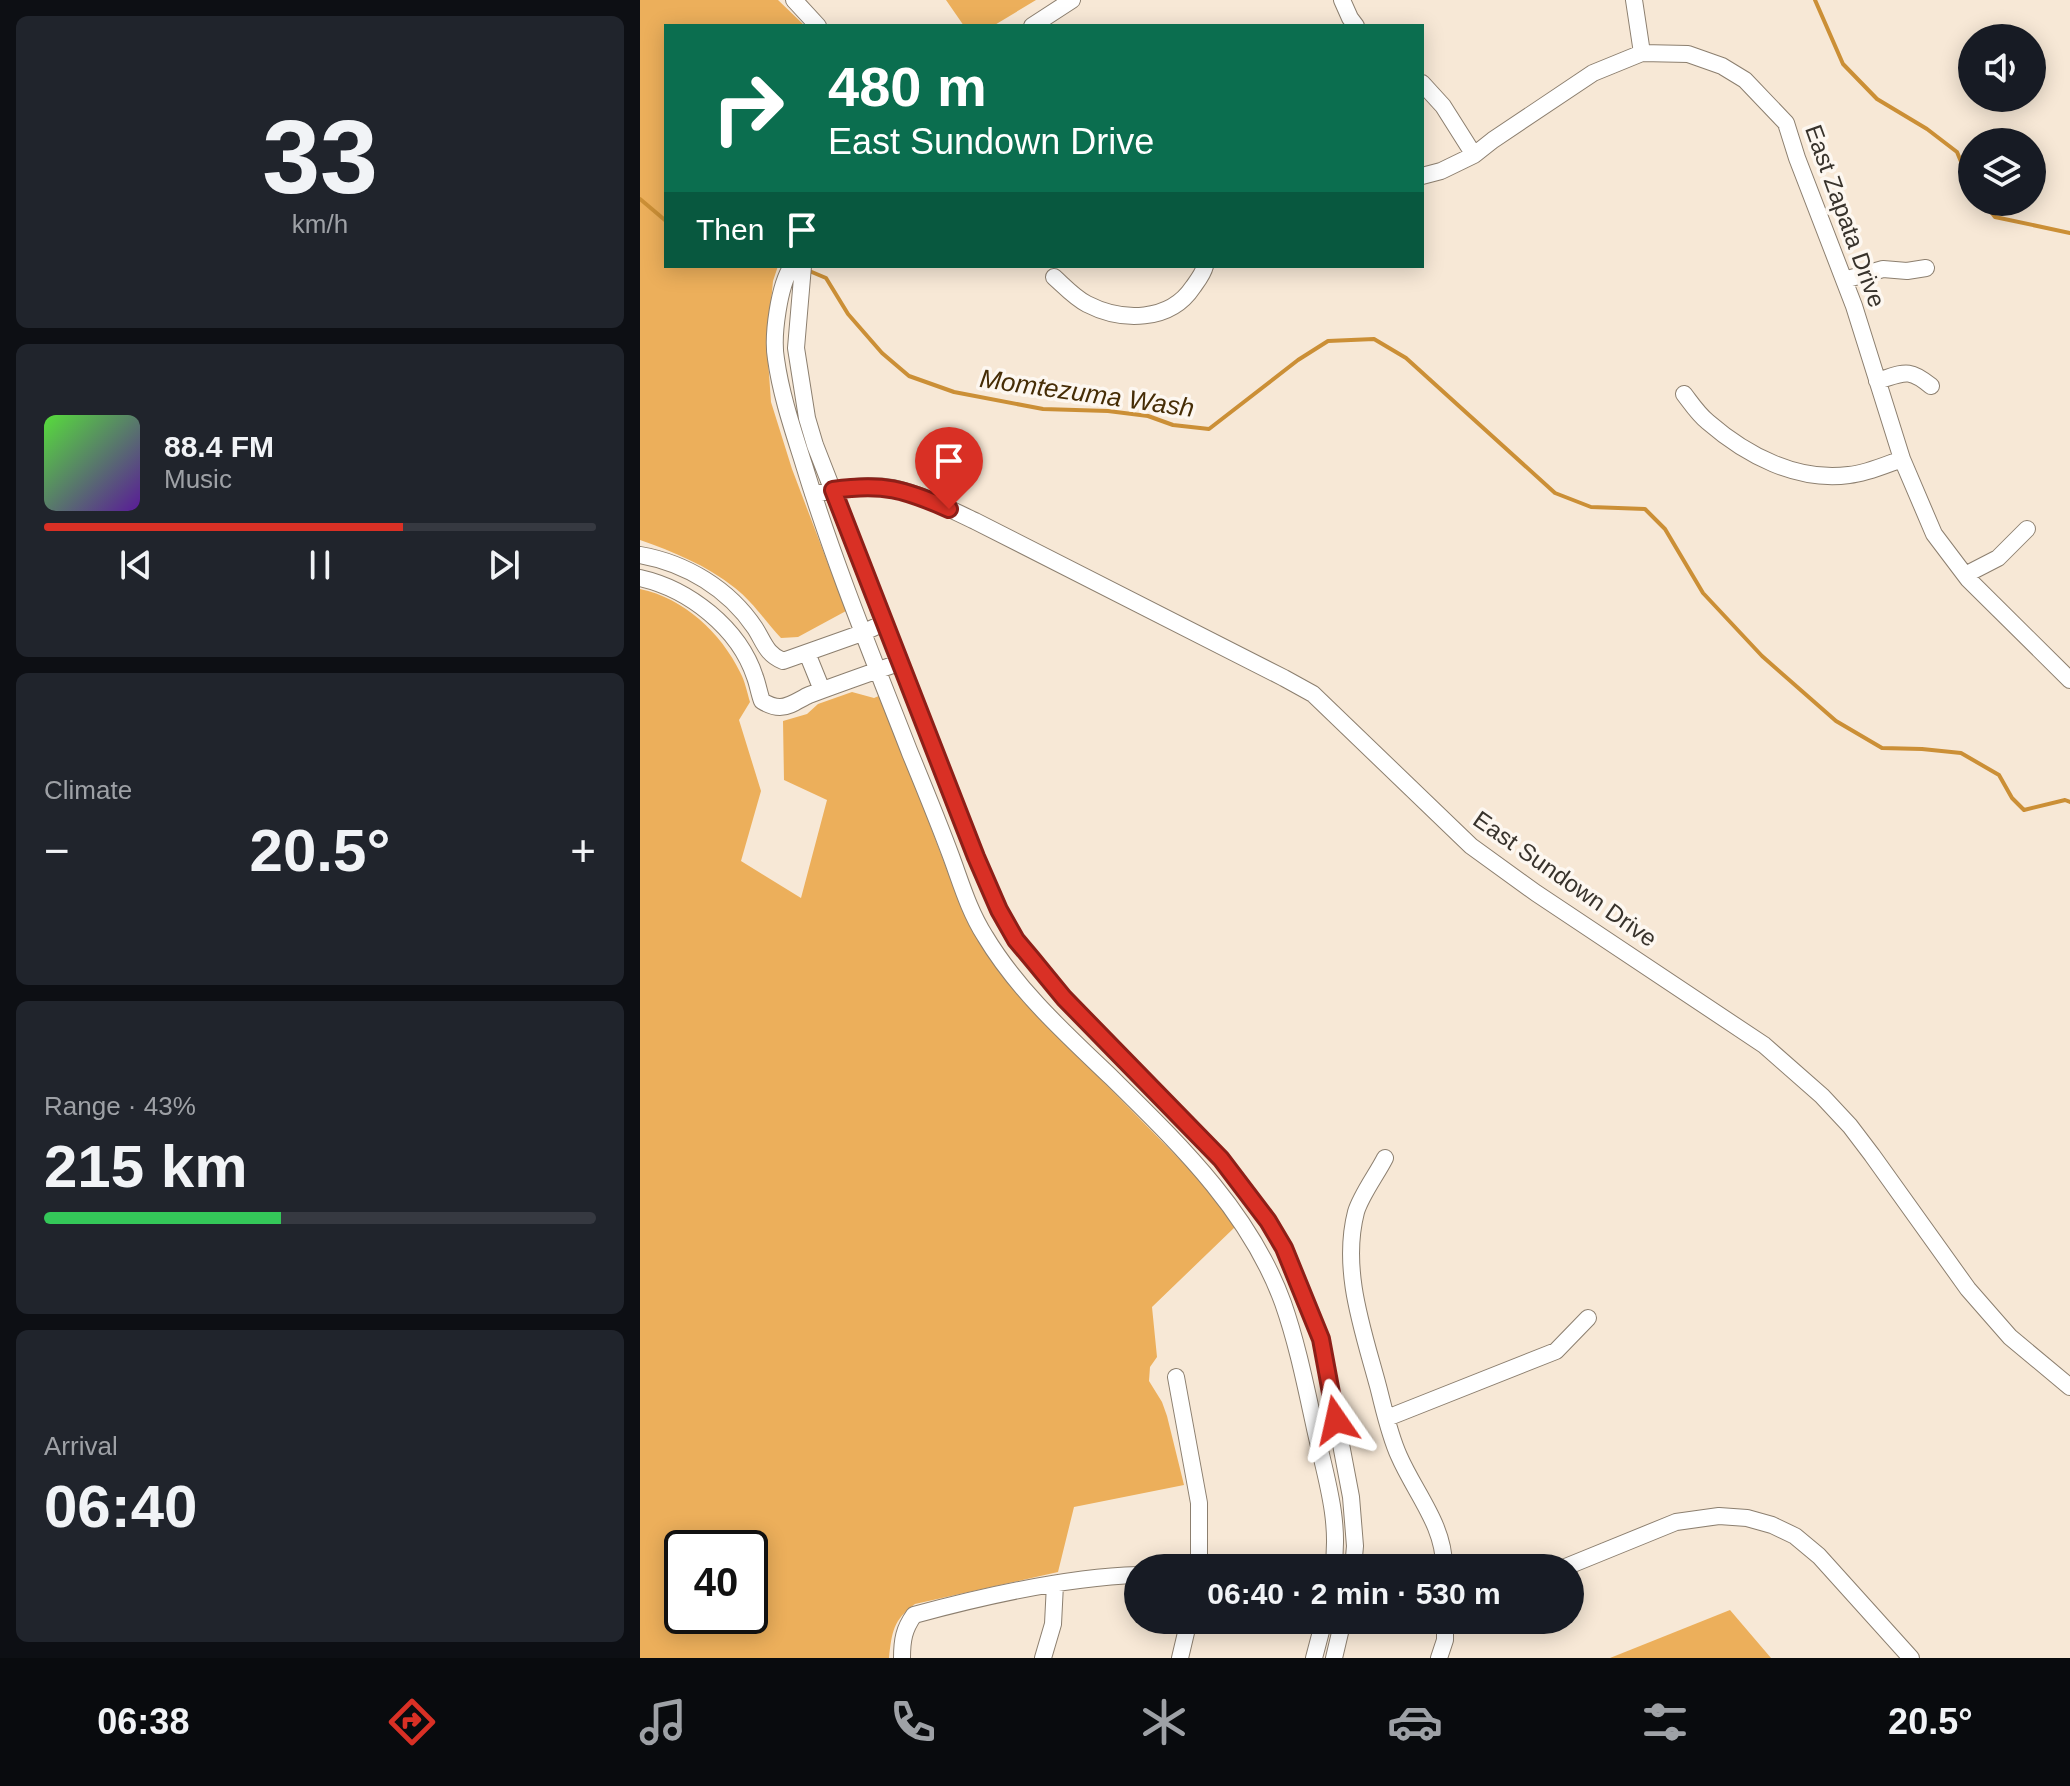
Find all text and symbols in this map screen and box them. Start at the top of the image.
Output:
map controls [1958,24,2046,216]
button: sound [1958,24,2046,112]
text: 480 m [828,55,987,118]
icon: right [696,56,800,160]
text: 33 [262,99,378,215]
text: East Sundown Drive [828,121,1154,162]
street label: East Zapata Drive [1800,121,1891,311]
button: layers [1958,128,2046,216]
icon: arrive [780,208,824,252]
text: km/h [292,209,348,239]
text: Then [696,213,764,246]
water label: Momtezuma Wash [978,363,1196,423]
pin [915,427,983,509]
text: 88.4 FM [164,430,274,463]
icon: arrive [927,439,971,483]
text: Music [164,464,232,494]
icon: previous [114,543,158,587]
icon: pause [298,543,342,587]
icon: next [482,543,526,587]
text: Climate [44,775,132,805]
street label: East Sundown Drive [1468,805,1662,952]
text: 20.5° [250,817,390,884]
text: − [44,826,70,875]
text: + [570,826,596,875]
text: Range · 43% [44,1091,196,1121]
text: 215 km [44,1133,248,1200]
position arrow [1294,1378,1378,1462]
text: Arrival [44,1431,118,1461]
text: 06:40 [44,1473,197,1540]
speed limit sign: 40 [664,1530,768,1634]
text: 06:40 · 2 min · 530 m [1207,1577,1501,1610]
icon: directions [384,1694,440,1750]
icon: music [635,1694,691,1750]
icon: phone [885,1694,941,1750]
icon: climate [1136,1694,1192,1750]
icon: car [1387,1694,1443,1750]
icon: filters [1637,1694,1693,1750]
text: 06:38 [97,1701,189,1742]
text: 20.5° [1888,1701,1973,1742]

